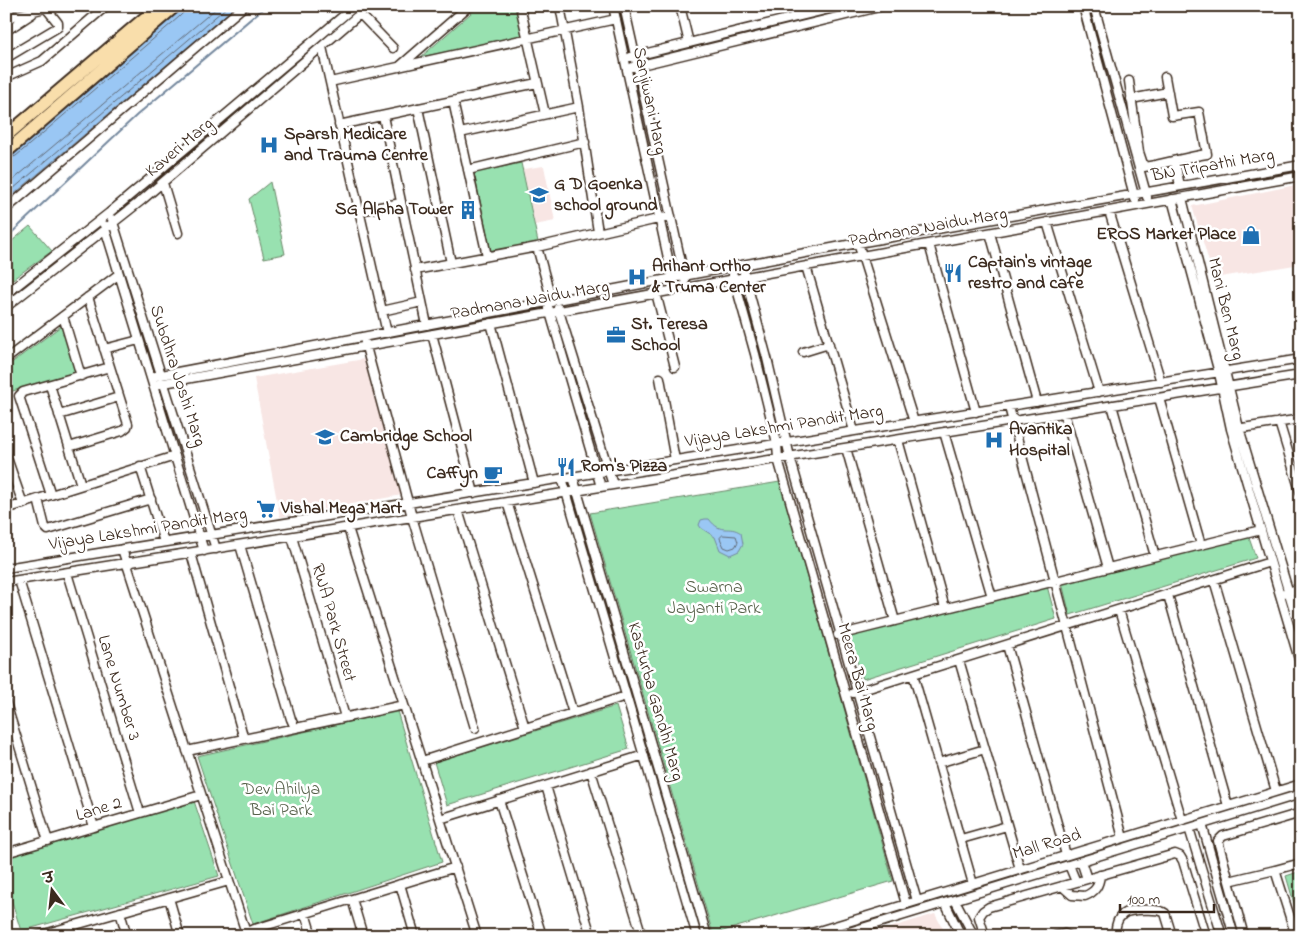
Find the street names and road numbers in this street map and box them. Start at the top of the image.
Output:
street label: Sanjiwani Marg [624,45,673,157]
street label: Kaveri Marg [140,112,220,185]
street label: BN Tripathi Marg [1149,142,1277,191]
street label: Padmana Naidu Marg [847,201,1009,256]
street label: Mani Ben Marg [1199,255,1250,363]
street label: Padmana Naidu Marg [449,274,611,329]
street label: Subdhra Joshi Marg [141,302,212,451]
street label: Vijaya Lakshmi Pandit Marg [682,399,885,457]
street label: Vijaya Lakshmi Pandit Marg [46,502,249,560]
street label: RWA Park Street [304,561,362,685]
street label: Kasturba Gandhi Marg [619,620,690,785]
street label: Meera Bai Marg [828,620,885,734]
street label: Lane Number 3 [90,632,146,744]
street label: Lane 2 [73,791,125,829]
street label: Mall Road [1010,822,1084,868]

